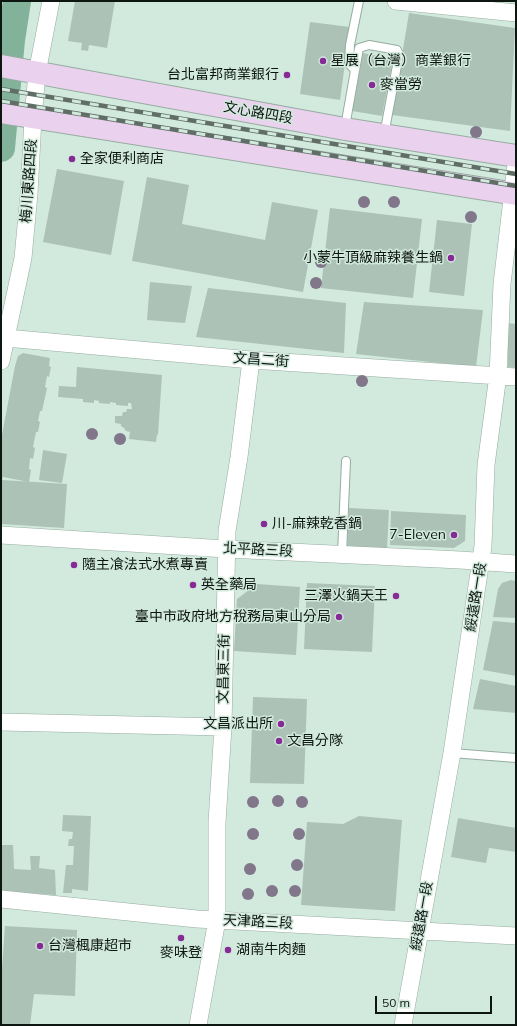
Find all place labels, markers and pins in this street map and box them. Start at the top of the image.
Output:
place label: 星展（台灣）商業銀行 [331,53,471,69]
marker: 星展（台灣）商業銀行 [318,56,328,66]
place label: 台北富邦商業銀行 [167,67,279,83]
marker: 台北富邦商業銀行 [282,70,292,80]
place label: 麥當勞 [380,77,422,93]
marker: 麥當勞 [367,80,377,90]
place label: 全家便利商店 [80,151,164,167]
marker: 全家便利商店 [67,154,77,164]
place label: 小蒙牛頂級麻辣養生鍋 [303,250,443,266]
marker: 小蒙牛頂級麻辣養生鍋 [446,253,456,263]
place label: 川-麻辣乾香鍋 [272,516,362,532]
marker: 川-麻辣乾香鍋 [259,519,269,529]
place label: 7-Eleven [389,527,446,543]
marker: 7-Eleven [449,530,459,540]
place label: 隨主飡法式水煮專賣 [82,557,208,573]
marker: 隨主飡法式水煮專賣 [69,560,79,570]
place label: 英全藥局 [201,577,257,593]
marker: 英全藥局 [188,580,198,590]
place label: 三澤火鍋天王 [304,588,388,604]
marker: 三澤火鍋天王 [391,591,401,601]
place label: 臺中市政府地方稅務局東山分局 [135,609,331,625]
marker: 臺中市政府地方稅務局東山分局 [334,612,344,622]
place label: 文昌派出所 [203,716,273,732]
marker: 文昌派出所 [276,719,286,729]
place label: 文昌分隊 [287,733,343,749]
marker: 文昌分隊 [274,736,284,746]
marker: 麥味登 [176,933,186,943]
place label: 台灣楓康超市 [48,938,132,954]
marker: 台灣楓康超市 [35,941,45,951]
place label: 湖南牛肉麵 [236,942,306,958]
place label: 麥味登 [160,945,202,961]
marker: 湖南牛肉麵 [223,945,233,955]

